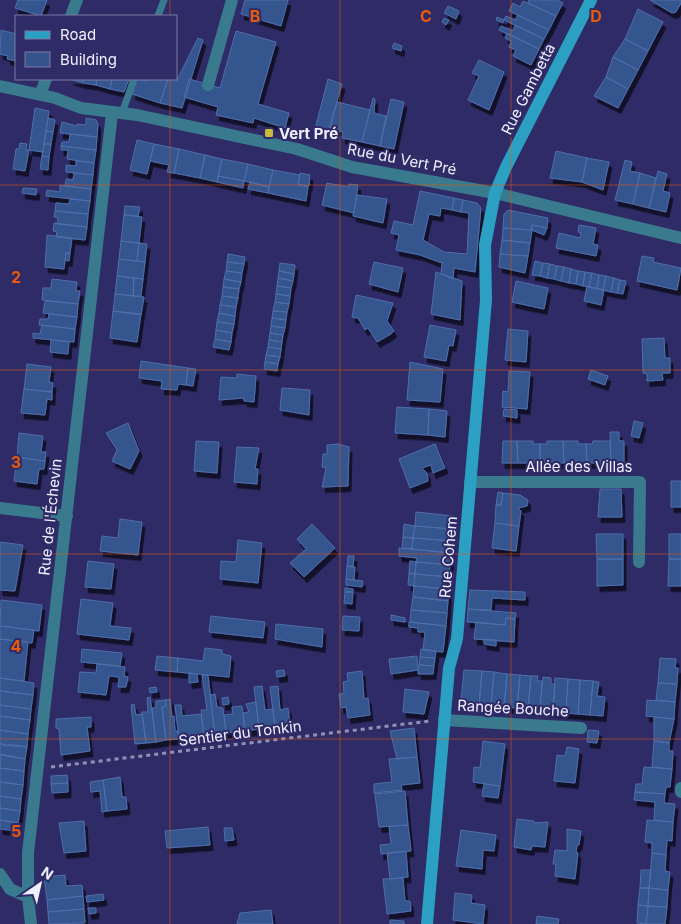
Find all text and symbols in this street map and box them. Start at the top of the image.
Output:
text: B [250,6,260,26]
text: C [420,6,432,26]
text: D [590,6,602,26]
legend [15,15,178,80]
text: Road [60,25,96,44]
street label: Rue Gambetta [497,40,559,138]
text: Building [60,50,117,69]
place label: Vert Pré [279,124,338,143]
marker: Vert Pré [263,127,275,139]
street label: Rue du Vert Pré [346,139,458,179]
text: 2 [11,267,21,287]
text: 3 [11,452,21,472]
street label: Allée des Villas [526,457,633,476]
street label: Rue de l'Échevin [34,458,66,576]
street label: Rue Cohem [435,515,461,599]
text: 4 [11,636,22,656]
street label: Rangée Bouche [457,696,569,720]
street label: Sentier du Tonkin [177,716,303,750]
text: 5 [11,821,21,841]
north arrow [15,859,65,909]
text: N [38,863,57,883]

